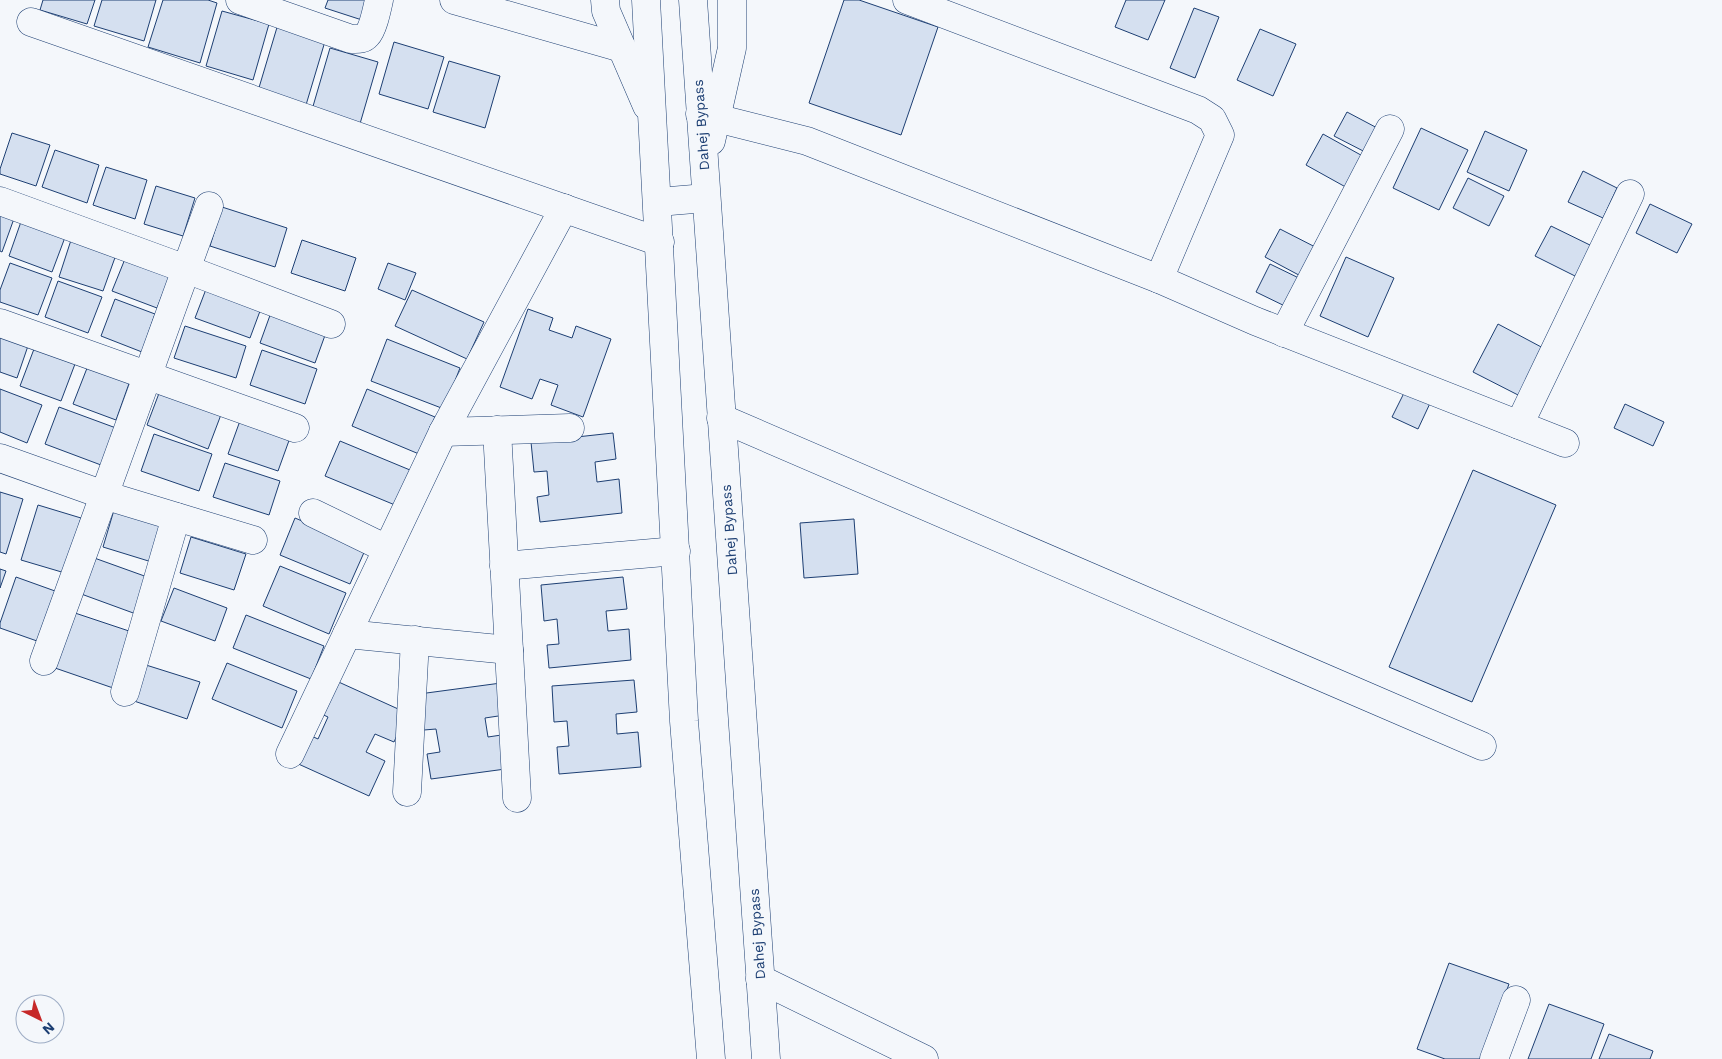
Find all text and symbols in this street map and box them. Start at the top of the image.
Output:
street label: Dahej Bypass [690,79,712,171]
street label: Dahej Bypass [718,484,740,576]
street label: Dahej Bypass [746,888,768,980]
north arrow [15,994,65,1044]
text: N [39,1019,58,1038]

